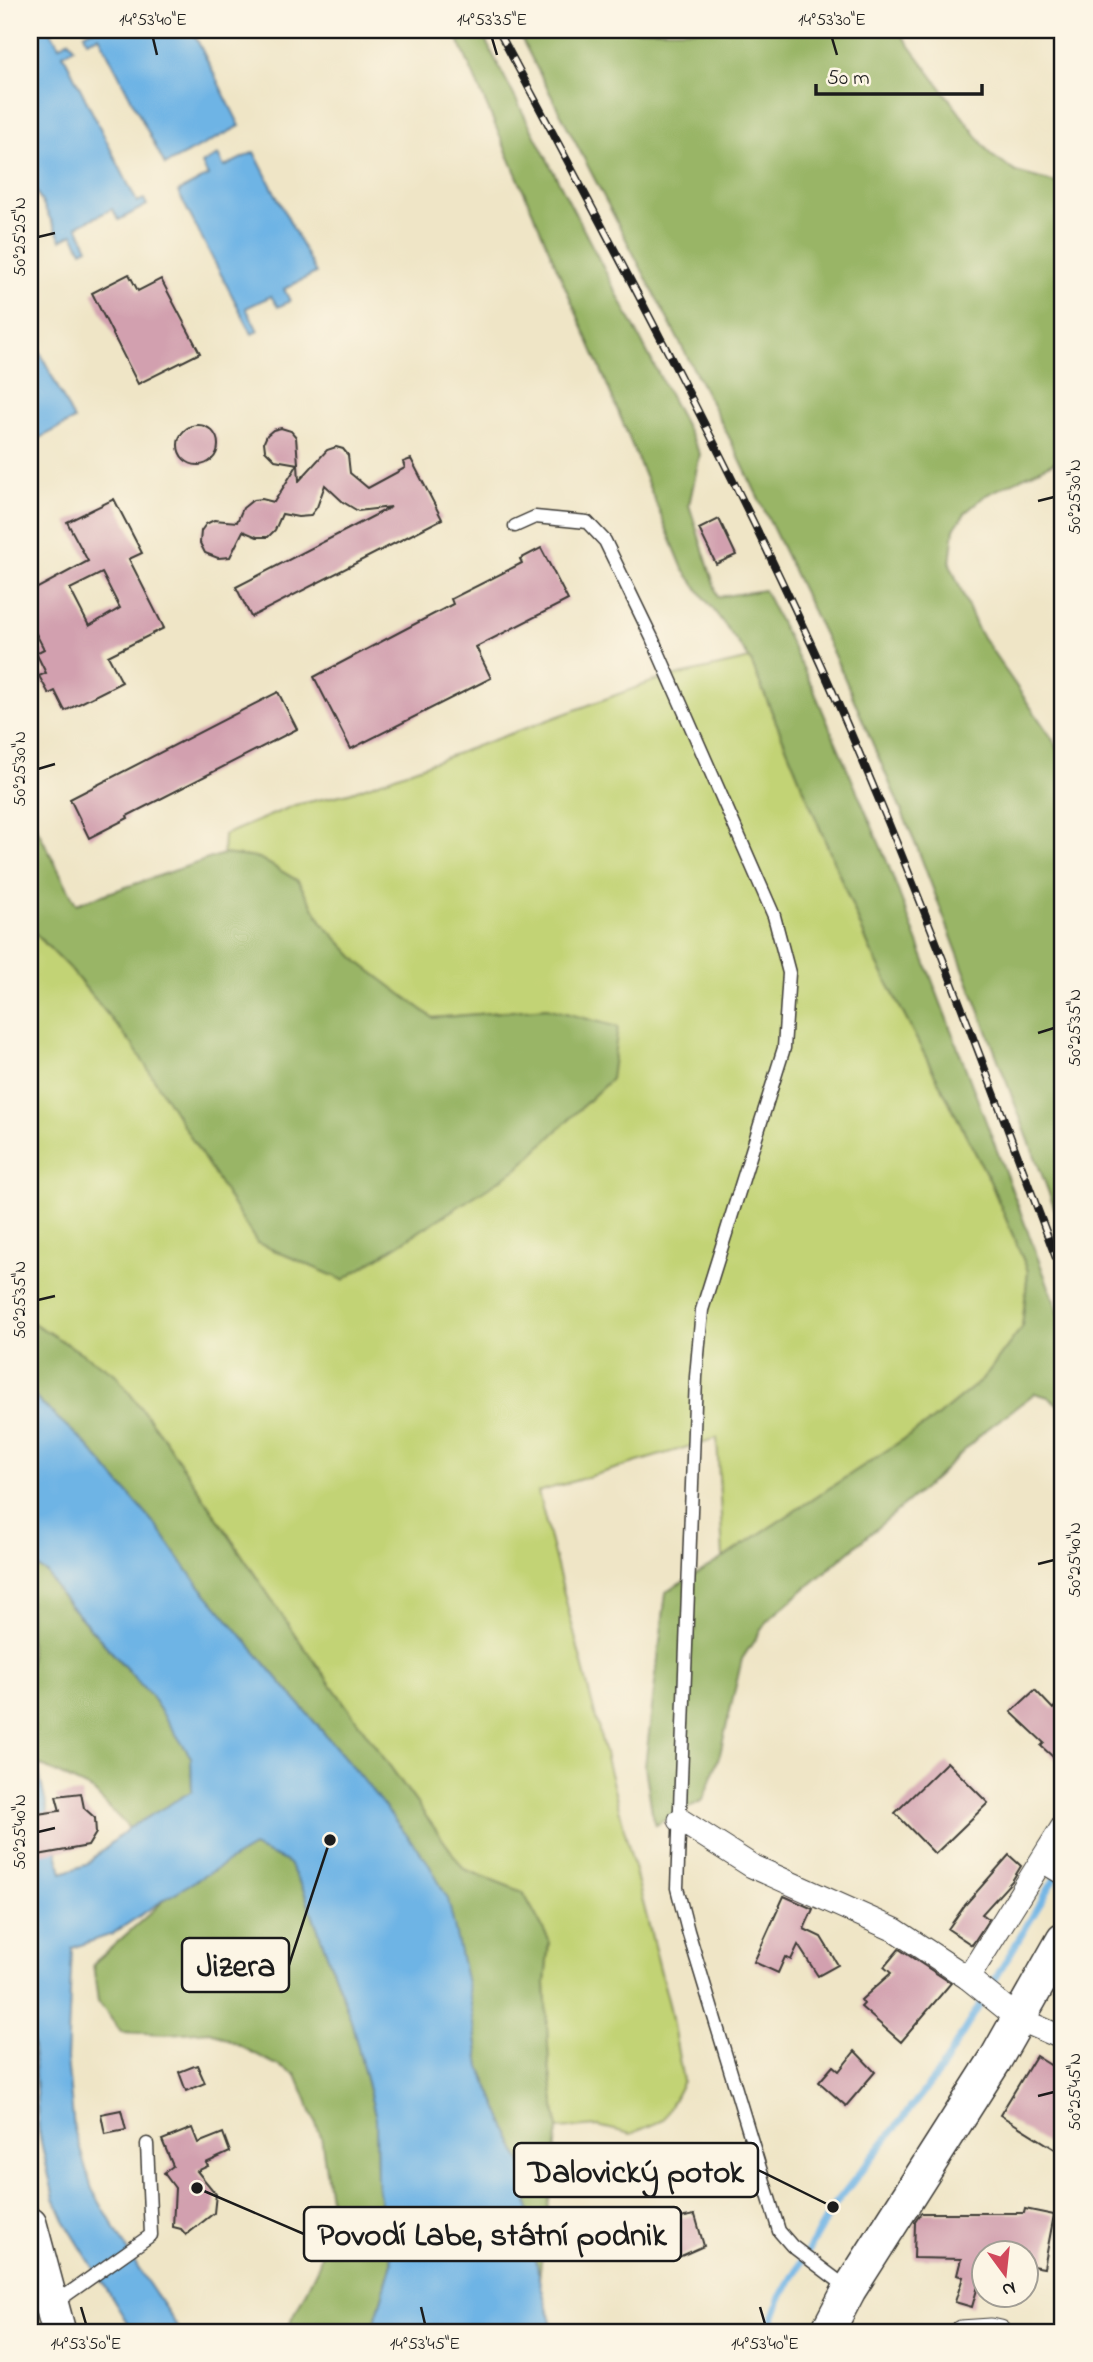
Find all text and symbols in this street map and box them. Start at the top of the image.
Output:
text: 14°53'40"E [119,8,187,34]
text: 14°53'35"E [457,8,527,34]
text: 14°53'30"E [798,8,866,34]
scale bar [816,52,983,96]
text: 50 m [827,64,870,94]
text: 50°25'25"N [8,197,34,277]
text: 50°25'30"N [1063,459,1089,535]
text: 50°25'30"N [8,731,34,807]
text: 50°25'35"N [1063,989,1089,1067]
text: 50°25'35"N [8,1261,34,1339]
text: 50°25'40"N [1063,1522,1089,1598]
text: 50°25'40"N [8,1794,34,1870]
callout: Jizera [182,1938,289,1992]
text: Jizera [197,1944,276,1992]
text: 50°25'45"N [1063,2053,1089,2131]
callout: Dalovický potok [514,2143,758,2197]
text: Dalovický potok [526,2150,745,2199]
callout: Povodí Labe, státní podnik [304,2207,681,2261]
text: Povodí Labe, státní podnik [317,2213,667,2261]
north arrow [970,2240,1040,2310]
text: N [999,2273,1018,2303]
text: 14°53'50"E [51,2332,121,2358]
text: 14°53'45"E [390,2332,460,2358]
text: 14°53'40"E [731,2332,799,2358]

